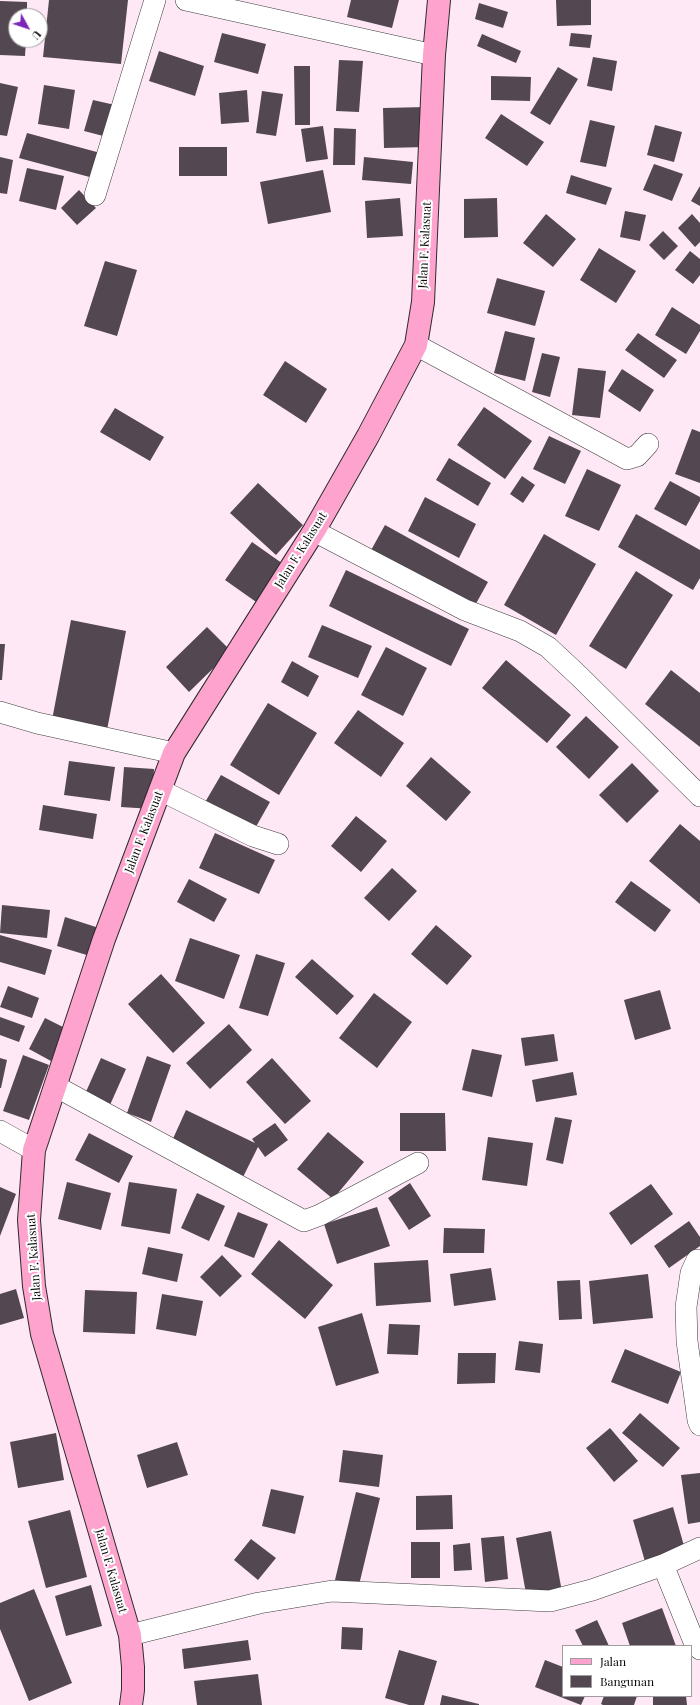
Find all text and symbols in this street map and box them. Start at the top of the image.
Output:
north arrow [8,8,48,48]
text: U [29,28,45,43]
street label: Jalan F. Kalasuat [416,201,434,289]
street label: Jalan F. Kalasuat [272,509,330,591]
street label: Jalan F. Kalasuat [122,789,166,875]
street label: Jalan F. Kalasuat [24,1213,44,1301]
street label: Jalan F. Kalasuat [92,1527,130,1615]
legend [562,1645,692,1697]
text: Jalan [600,1653,626,1669]
text: Bangunan [600,1673,654,1689]

